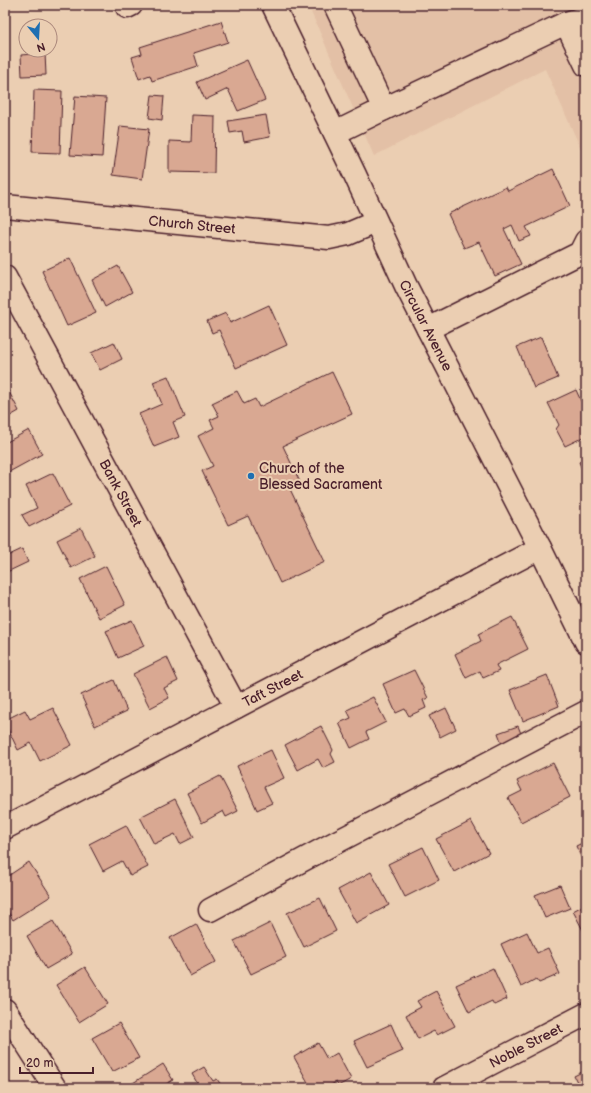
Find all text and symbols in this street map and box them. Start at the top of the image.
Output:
north arrow [18,18,58,58]
text: N [35,40,47,54]
street label: Church Street [148,212,237,237]
street label: Circular Avenue [396,277,456,374]
street label: Bank Street [96,456,146,530]
place label: Church of the Blessed Sacrament [259,460,383,493]
marker: Church of the Blessed Sacrament [246,471,256,481]
street label: Taft Street [240,665,306,711]
street label: Noble Street [486,1019,565,1071]
scale bar [20,1049,93,1075]
text: 20 m [26,1056,53,1071]

